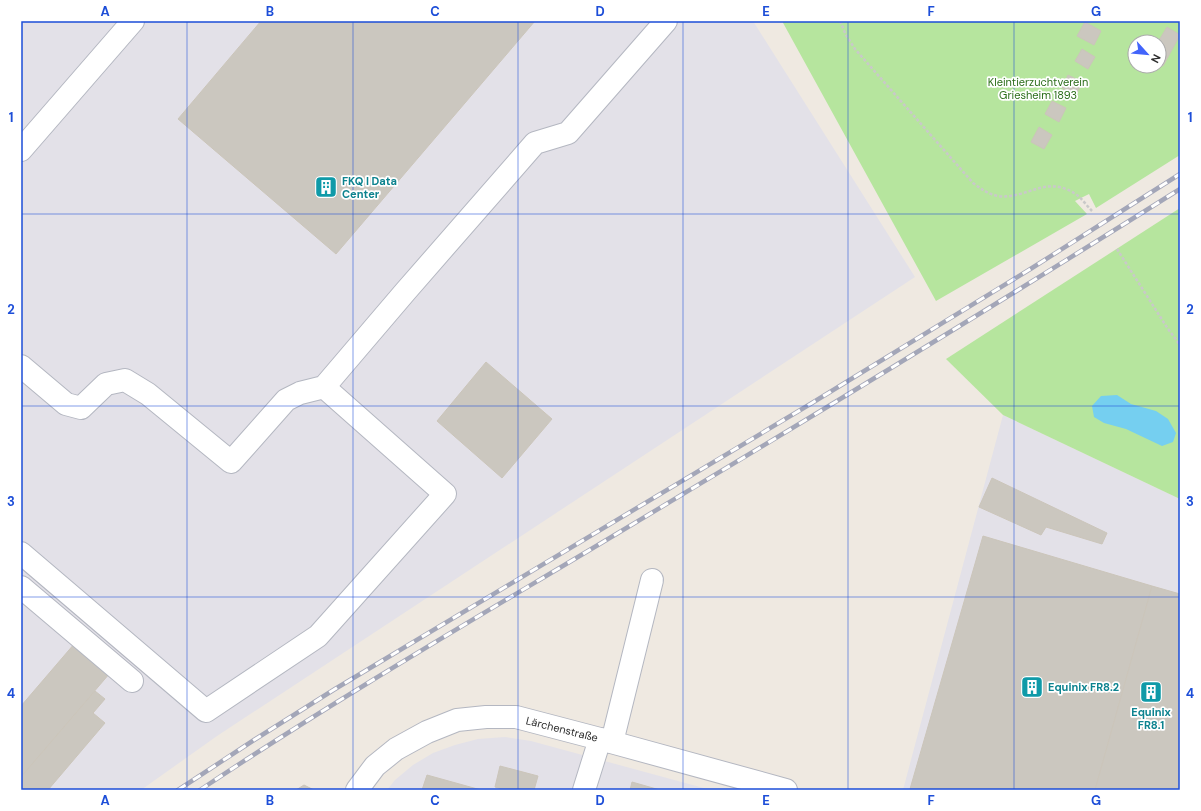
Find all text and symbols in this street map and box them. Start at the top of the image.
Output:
text: A [100,3,110,20]
text: B [266,3,274,20]
text: C [430,3,440,20]
text: D [595,3,605,20]
text: E [762,3,770,20]
text: F [927,3,935,20]
text: G [1091,3,1101,20]
north arrow [1127,34,1167,74]
text: N [1148,52,1164,65]
park label: Kleintierzuchtverein Griesheim 1893 [988,75,1088,102]
text: 1 [9,109,13,126]
text: 1 [1188,109,1192,126]
building icon: FKQ I Data Center [313,174,339,200]
place label: FKQ I Data Center [342,174,397,201]
text: 2 [7,301,15,318]
text: 2 [1186,301,1194,318]
text: 3 [7,493,15,510]
text: 3 [1186,493,1194,510]
building icon: Equinix FR8.2 [1019,674,1045,700]
building icon: Equinix FR8.1 [1138,679,1164,705]
place label: Equinix FR8.2 [1048,680,1119,694]
text: 4 [7,685,15,702]
text: 4 [1186,685,1194,702]
place label: Equinix FR8.1 [1131,705,1171,732]
street label: Lärchenstraße [524,713,600,745]
text: A [100,792,110,809]
text: B [266,792,274,809]
text: C [430,792,440,809]
text: D [595,792,605,809]
text: E [762,792,770,809]
text: F [927,792,935,809]
text: G [1091,792,1101,809]

